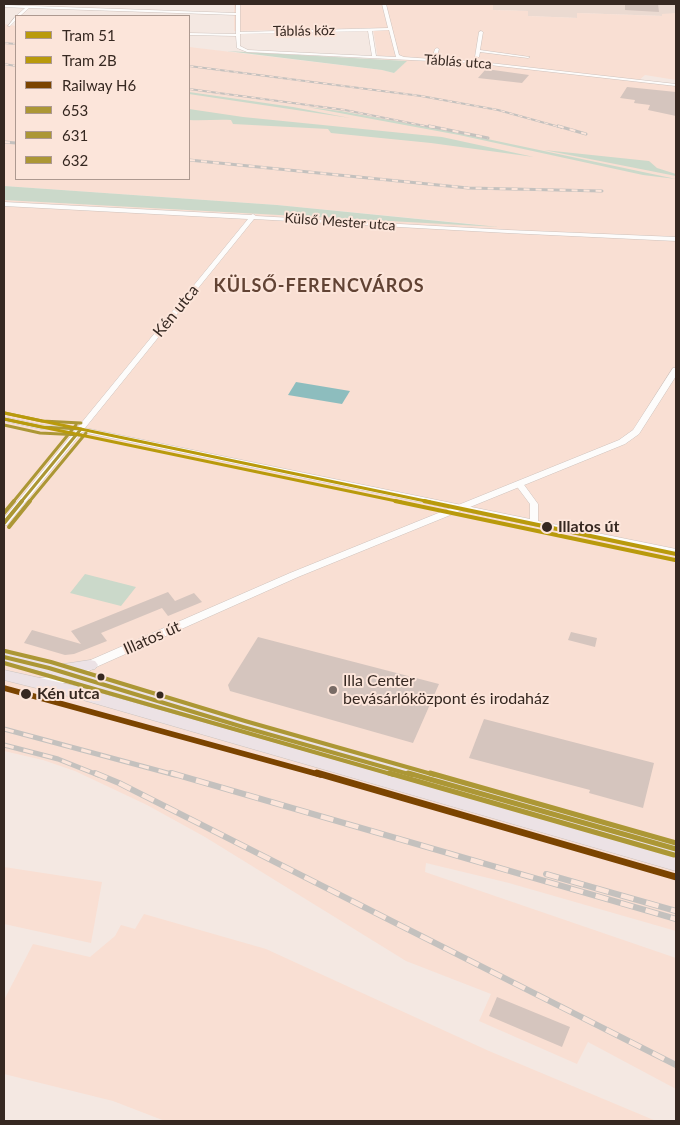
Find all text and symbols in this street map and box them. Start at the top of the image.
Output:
legend [15,15,190,180]
street label: Táblás köz [273,22,335,40]
text: Tram 51 [62,26,116,44]
text: Tram 2B [62,51,117,69]
street label: Táblás utca [424,51,492,73]
text: Railway H6 [62,76,136,94]
text: 653 [62,101,88,119]
text: 631 [62,126,88,144]
text: 632 [62,151,88,169]
street label: Külső Mester utca [284,210,396,234]
district label: KÜLSŐ-FERENCVÁROS [211,275,427,297]
street label: Kén utca [149,281,203,341]
place label: Illatos út [558,517,620,537]
marker: Illatos út [540,520,554,534]
street label: Illatos út [121,617,183,659]
place label: Illa Center bevásárlóközpont és irodaház [343,671,549,709]
unlabelled marker [96,672,106,682]
place label: Kén utca [37,684,100,704]
marker: Illa Center bevásárlóközpont és irodaház [327,684,339,696]
marker: Kén utca [19,687,33,701]
unlabelled marker [155,690,165,700]

